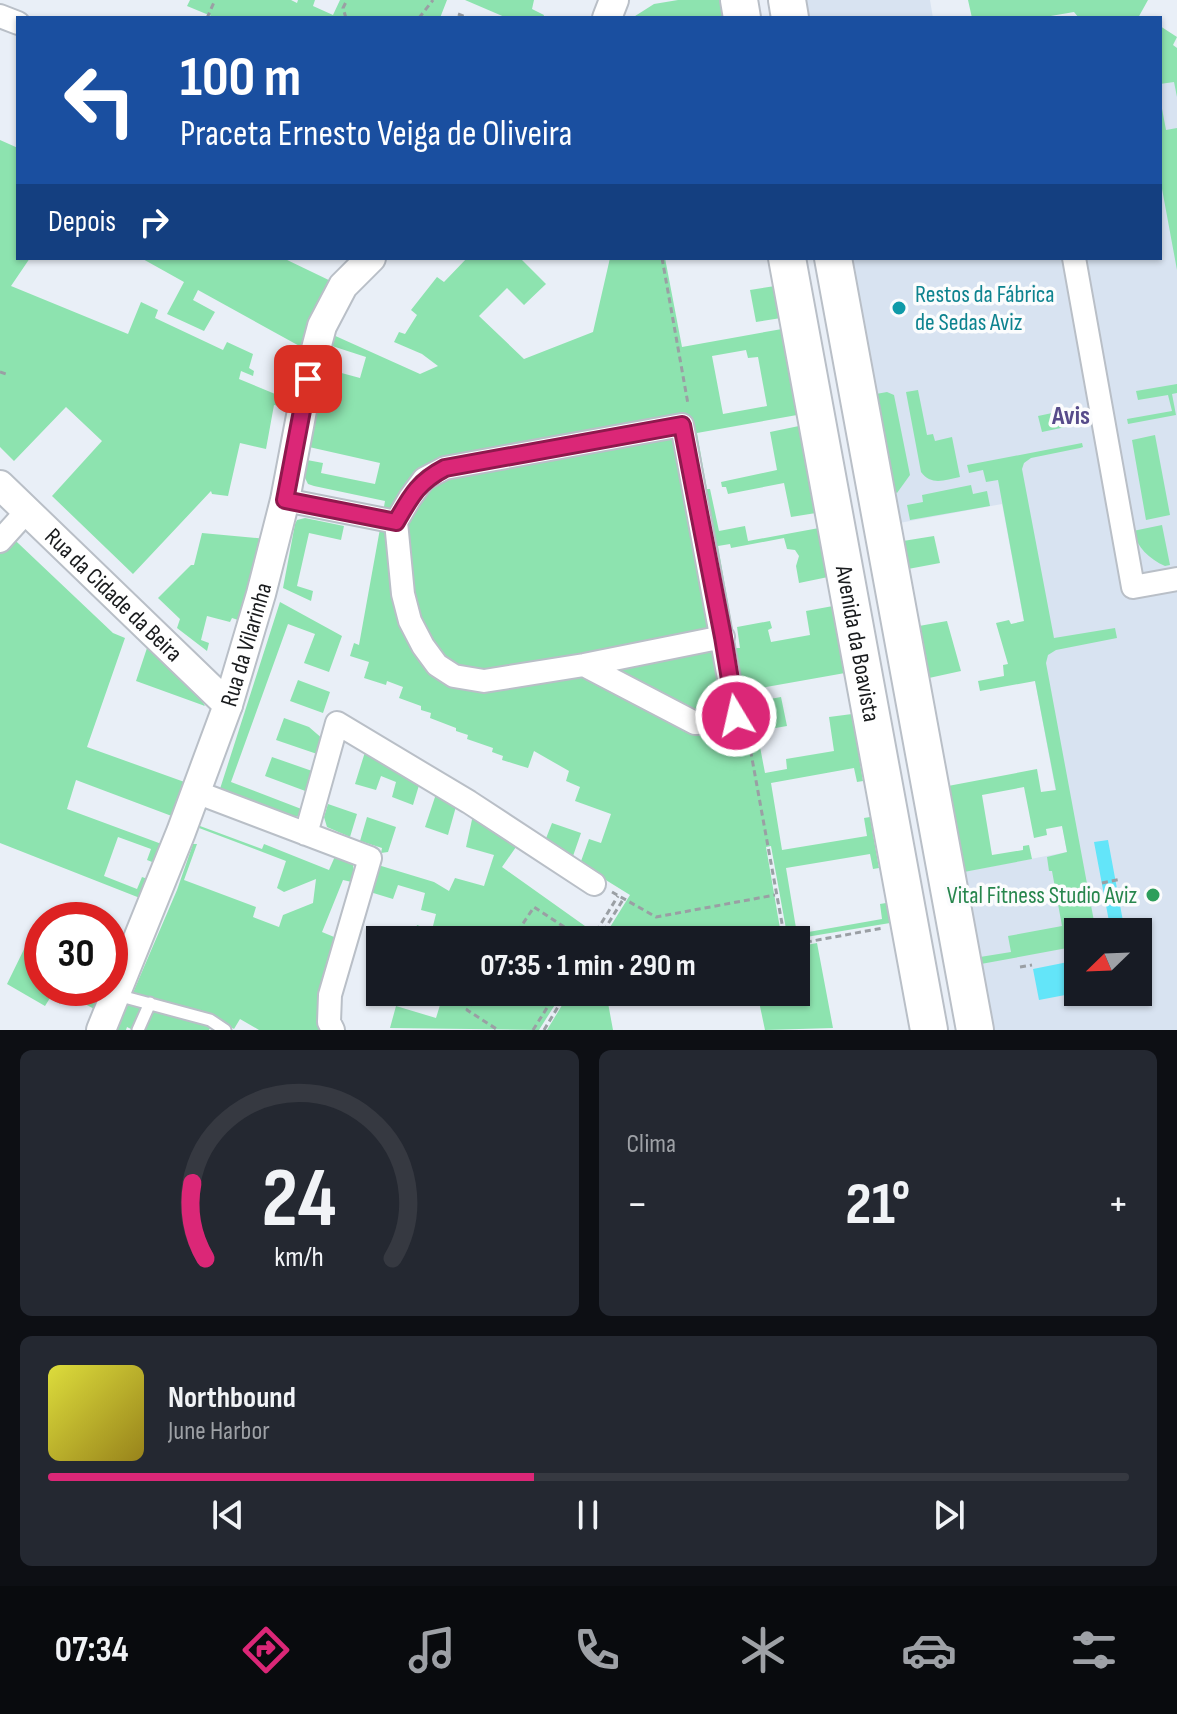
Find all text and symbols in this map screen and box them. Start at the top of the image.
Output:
text: 100 m [180,45,301,112]
icon: left [48,48,152,152]
text: Praceta Ernesto Veiga de Oliveira [180,113,572,156]
icon: right [132,200,176,244]
text: Depois [48,204,116,240]
place label: Restos da Fábrica de Sedas Aviz [915,280,1054,337]
marker: Restos da Fábrica de Sedas Aviz [890,299,908,317]
pin [274,345,342,413]
icon: arrive [286,357,330,401]
district label: Avis [1051,401,1090,432]
street label: Rua da Cidade da Beira [39,522,188,668]
street label: Avenida da Boavista [829,562,886,724]
street label: Rua da Vilarinha [214,580,278,710]
position arrow [694,674,778,758]
place label: Vital Fitness Studio Aviz [947,881,1137,910]
marker: Vital Fitness Studio Aviz [1144,886,1162,904]
speed limit sign: 30 [24,902,128,1006]
north arrow [1064,918,1152,1006]
map controls [1064,918,1152,1006]
text: 07:35 · 1 min · 290 m [480,948,696,984]
text: Clima [627,1129,676,1160]
text: 24 [262,1150,337,1250]
text: 21° [845,1169,910,1241]
text: − [627,1178,648,1231]
text: + [1107,1178,1129,1231]
text: km/h [275,1240,324,1275]
text: Northbound [168,1380,296,1416]
text: June Harbor [168,1416,270,1447]
icon: previous [206,1493,250,1537]
icon: pause [566,1493,610,1537]
icon: next [927,1493,971,1537]
icon: directions [238,1622,294,1678]
icon: music [404,1622,460,1678]
icon: phone [569,1622,625,1678]
icon: climate [735,1622,791,1678]
icon: car [901,1622,957,1678]
icon: filters [1066,1622,1122,1678]
text: 07:34 [55,1629,128,1672]

